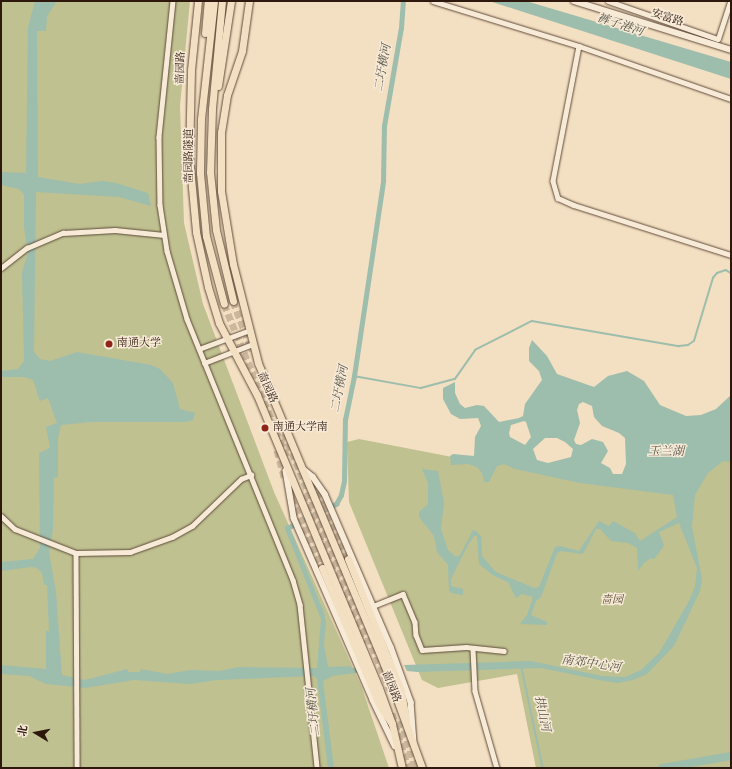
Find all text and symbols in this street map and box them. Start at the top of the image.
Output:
street label: 安富路 [649,8,685,30]
water label: 裤子港河 [595,12,645,40]
water label: 二圩横河 [373,43,395,93]
street label: 啬园路 [175,51,189,85]
street label: 啬园路隧道 [183,129,197,183]
place label: 南通大学 [117,337,161,351]
marker: 南通大学 [104,339,114,349]
water label: 二圩横河 [329,364,353,414]
street label: 啬园路 [253,370,279,406]
place label: 南通大学南 [273,421,328,435]
marker: 南通大学南 [260,423,270,433]
water label: 玉兰湖 [648,446,684,460]
park label: 啬园 [601,594,623,608]
water label: 南郊中心河 [560,654,622,676]
street label: 啬园路 [378,669,402,705]
water label: 二圩横河 [305,687,325,737]
water label: 拱山河 [530,695,552,733]
north arrow [16,713,56,753]
text: 北 [15,724,32,738]

